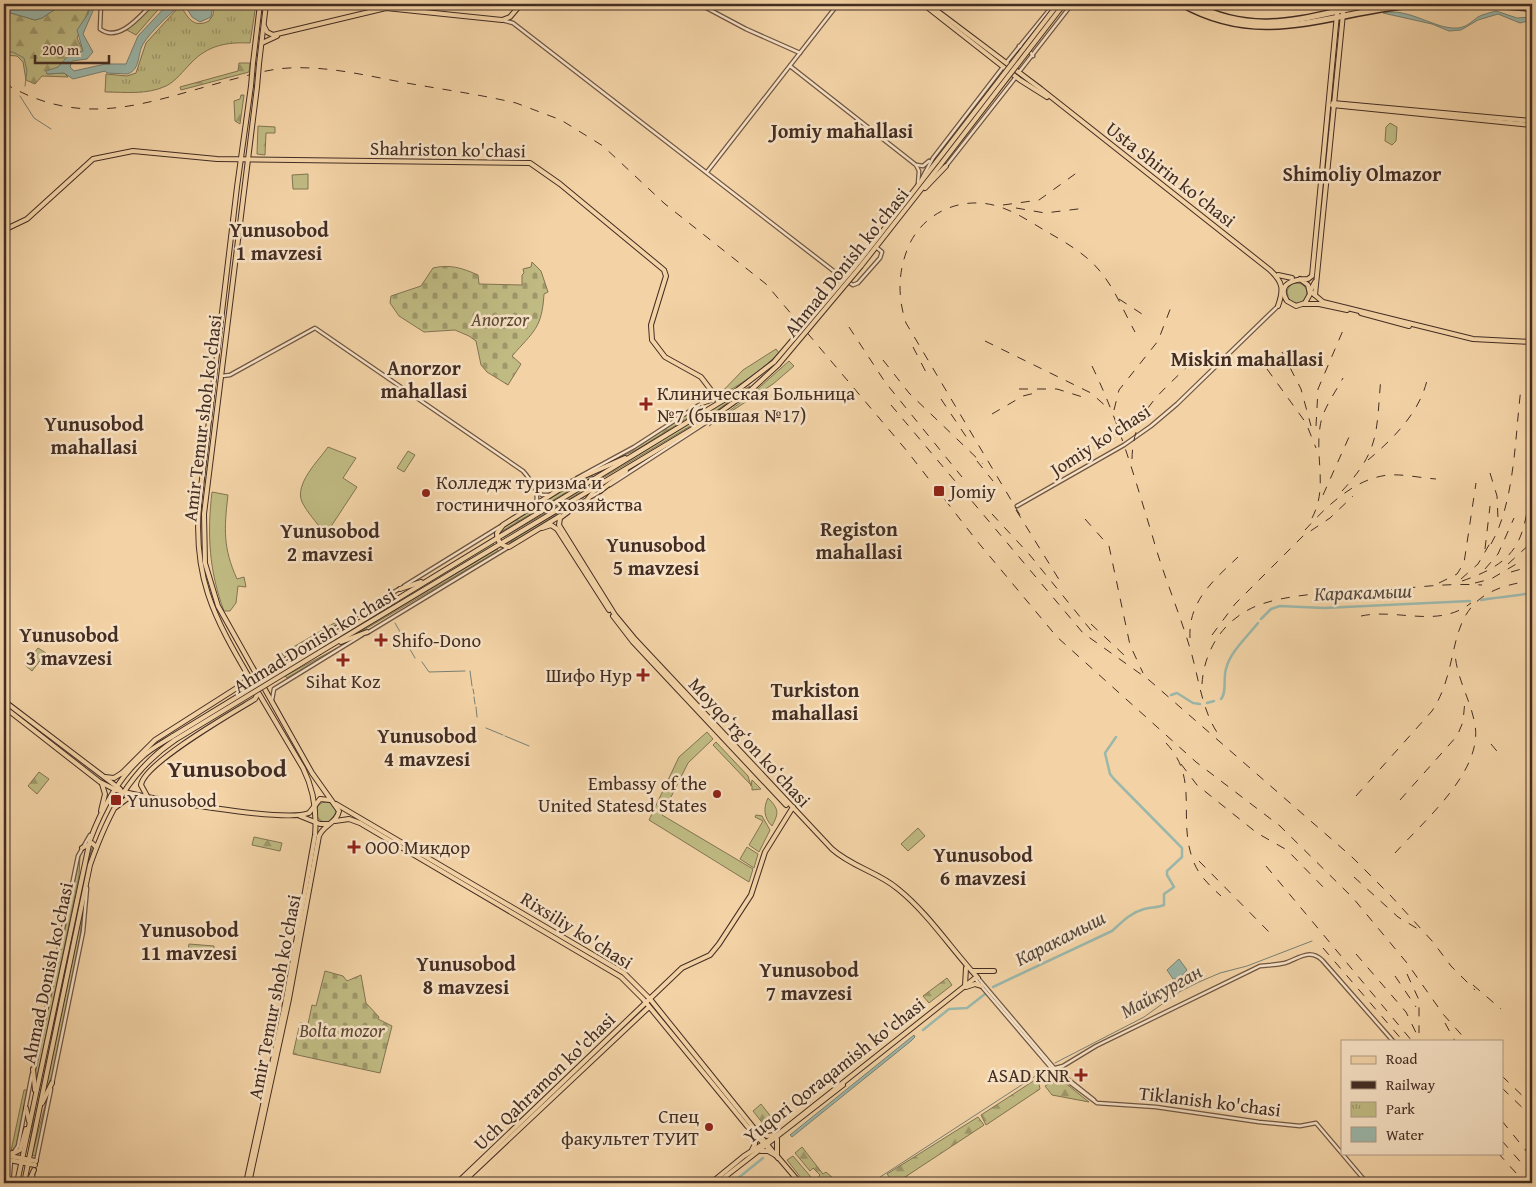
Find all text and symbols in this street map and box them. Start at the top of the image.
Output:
scale bar [35,32,109,64]
text: 200 m [42,39,80,60]
street label: Usta Shirin ko'chasi [1100,114,1242,234]
district label: Jomiy mahallasi [768,116,913,145]
street label: Shahriston ko'chasi [370,134,526,164]
district label: Shimoliy Olmazor [1283,159,1441,188]
street label: Ahmad Donish ko'chasi [777,181,915,343]
district label: Yunusobod 1 mavzesi [229,215,329,267]
park label: Anorzor [470,305,530,333]
street label: Amir Temur shoh ko'chasi [175,313,229,523]
district label: Miskin mahallasi [1171,344,1323,373]
district label: Anorzor mahallasi [381,353,467,405]
place label: Клиническая Больница №7 (бывшая №17) [657,379,855,429]
marker: Клиническая Больница №7 (бывшая №17) [639,397,653,411]
street label: Jomiy ko'chasi [1043,397,1156,484]
district label: Yunusobod mahallasi [44,409,144,461]
place label: Колледж туризма и гостиничного хозяйства [436,468,642,518]
place label: Jomiy [948,477,997,505]
marker: Jomiy [932,484,946,498]
marker: Колледж туризма и гостиничного хозяйства [420,487,432,499]
district label: Registon mahallasi [816,514,902,566]
district label: Yunusobod 2 mavzesi [280,516,380,568]
district label: Yunusobod 5 mavzesi [606,530,706,582]
water label: Каракамыш [1313,575,1413,608]
street label: Ahmad Donish ko'chasi [227,580,401,700]
district label: Yunusobod 3 mavzesi [19,620,119,672]
place label: Shifo-Dono [392,626,481,654]
marker: Shifo-Dono [374,633,388,647]
marker: Sihat Koz [336,653,350,667]
place label: Шифо Нур [546,661,632,689]
place label: Sihat Koz [306,667,380,695]
marker: Шифо Нур [636,668,650,682]
street label: Moyqoʻrgʻon koʻchasi [682,671,818,813]
district label: Turkiston mahallasi [771,675,860,727]
district label: Yunusobod 4 mavzesi [377,721,477,773]
district label: Yunusobod [167,751,287,786]
place label: Embassy of the United Statesd States [538,769,707,819]
place label: Yunusobod [127,786,217,814]
marker: Embassy of the United Statesd States [711,788,723,800]
marker: Yunusobod [109,793,123,807]
place label: ООО Микдор [365,833,470,861]
marker: ООО Микдор [347,840,361,854]
district label: Yunusobod 6 mavzesi [933,840,1033,892]
street label: Ahmad Donish ko'chasi [14,880,80,1066]
street label: Rixsiliy ko'chasi [515,884,639,976]
street label: Amir Temur shoh ko'chasi [240,892,308,1102]
water label: Каракамыш [1009,902,1111,973]
district label: Yunusobod 11 mavzesi [139,915,239,967]
district label: Yunusobod 8 mavzesi [416,949,516,1001]
district label: Yunusobod 7 mavzesi [759,955,859,1007]
water label: Майкурган [1115,956,1207,1025]
street label: Yuqori Qoraqamish ko'chasi [737,990,931,1150]
street label: Uch Qahramon ko'chasi [467,1006,621,1156]
park label: Bolta mozor [298,1016,386,1044]
legend [1341,1040,1504,1154]
text: Road [1386,1048,1417,1069]
place label: ASAD KNR [987,1061,1070,1089]
marker: ASAD KNR [1074,1068,1088,1082]
text: Railway [1386,1074,1436,1095]
street label: Tiklanish ko'chasi [1137,1078,1283,1124]
text: Park [1386,1098,1415,1119]
place label: Спец факультет ТУИТ [561,1102,699,1152]
marker: Спец факультет ТУИТ [703,1121,715,1133]
text: Water [1386,1124,1424,1145]

